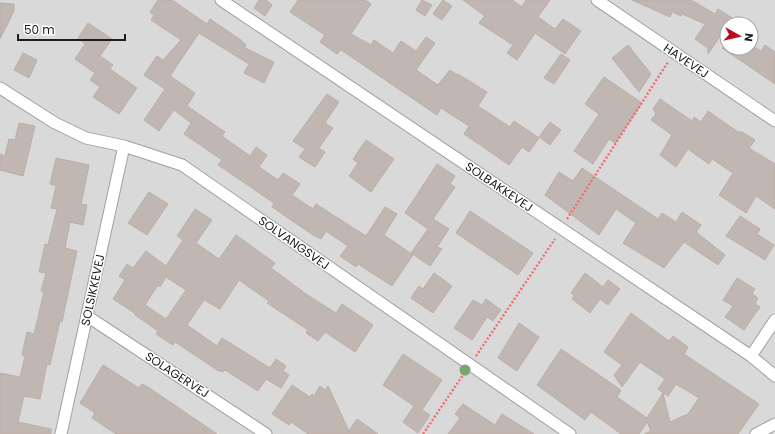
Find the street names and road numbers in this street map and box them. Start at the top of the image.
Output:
street label: HAVEVEJ [660,39,712,82]
street label: SOLBAKKEVEJ [462,158,536,216]
street label: SOLVANGSVEJ [255,212,333,273]
street label: SOLSIKKEVEJ [77,253,108,327]
street label: SOLAGERVEJ [142,348,213,402]

